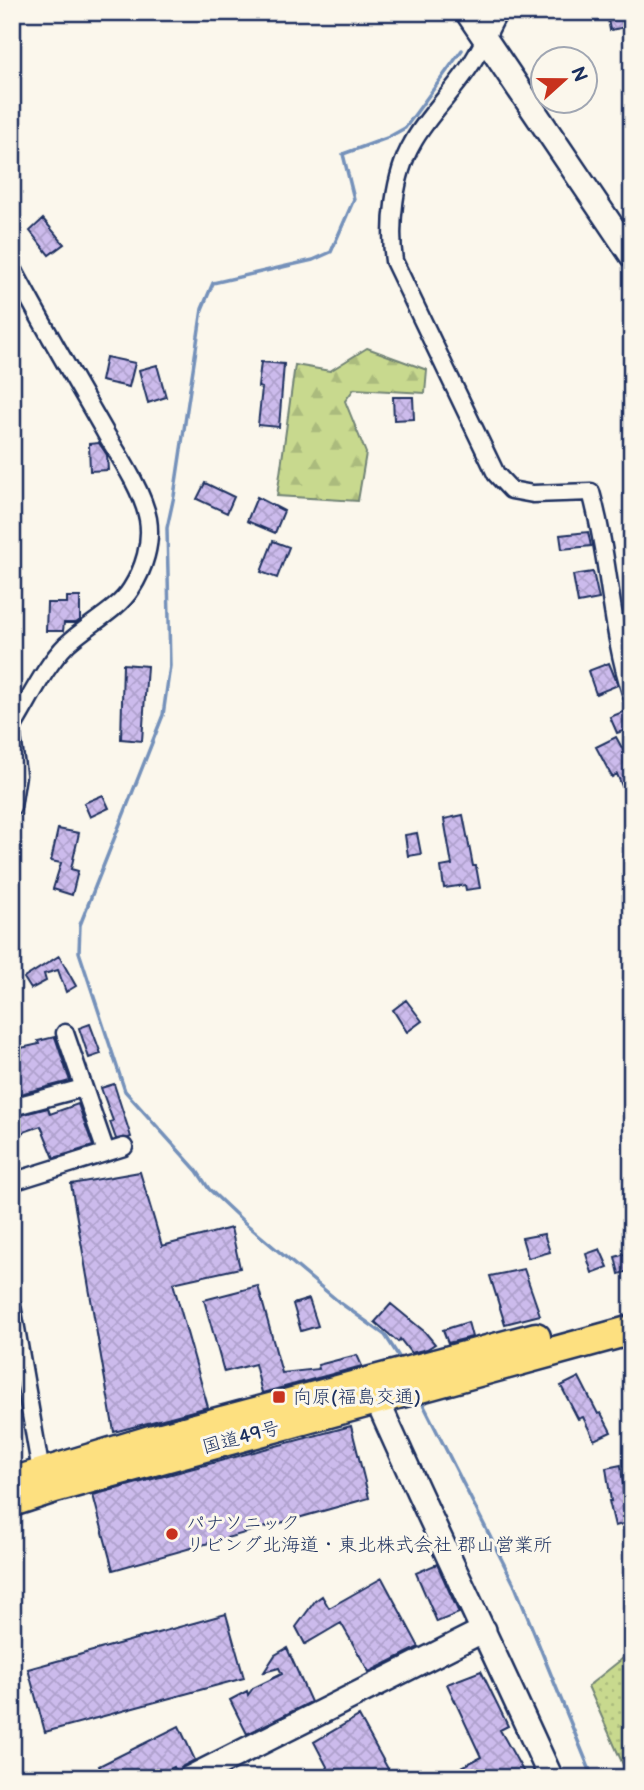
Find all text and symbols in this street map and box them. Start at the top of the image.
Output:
north arrow [528,46,598,116]
text: N [565,64,592,85]
place label: 向原(福島交通) [293,1386,421,1409]
marker: 向原(福島交通) [271,1389,287,1405]
street label: 国道49号 [200,1417,282,1459]
place label: パナソニック リビング北海道・東北株式会社 郡山営業所 [186,1512,552,1557]
marker: パナソニック リビング北海道・東北株式会社 郡山営業所 [164,1526,180,1542]

